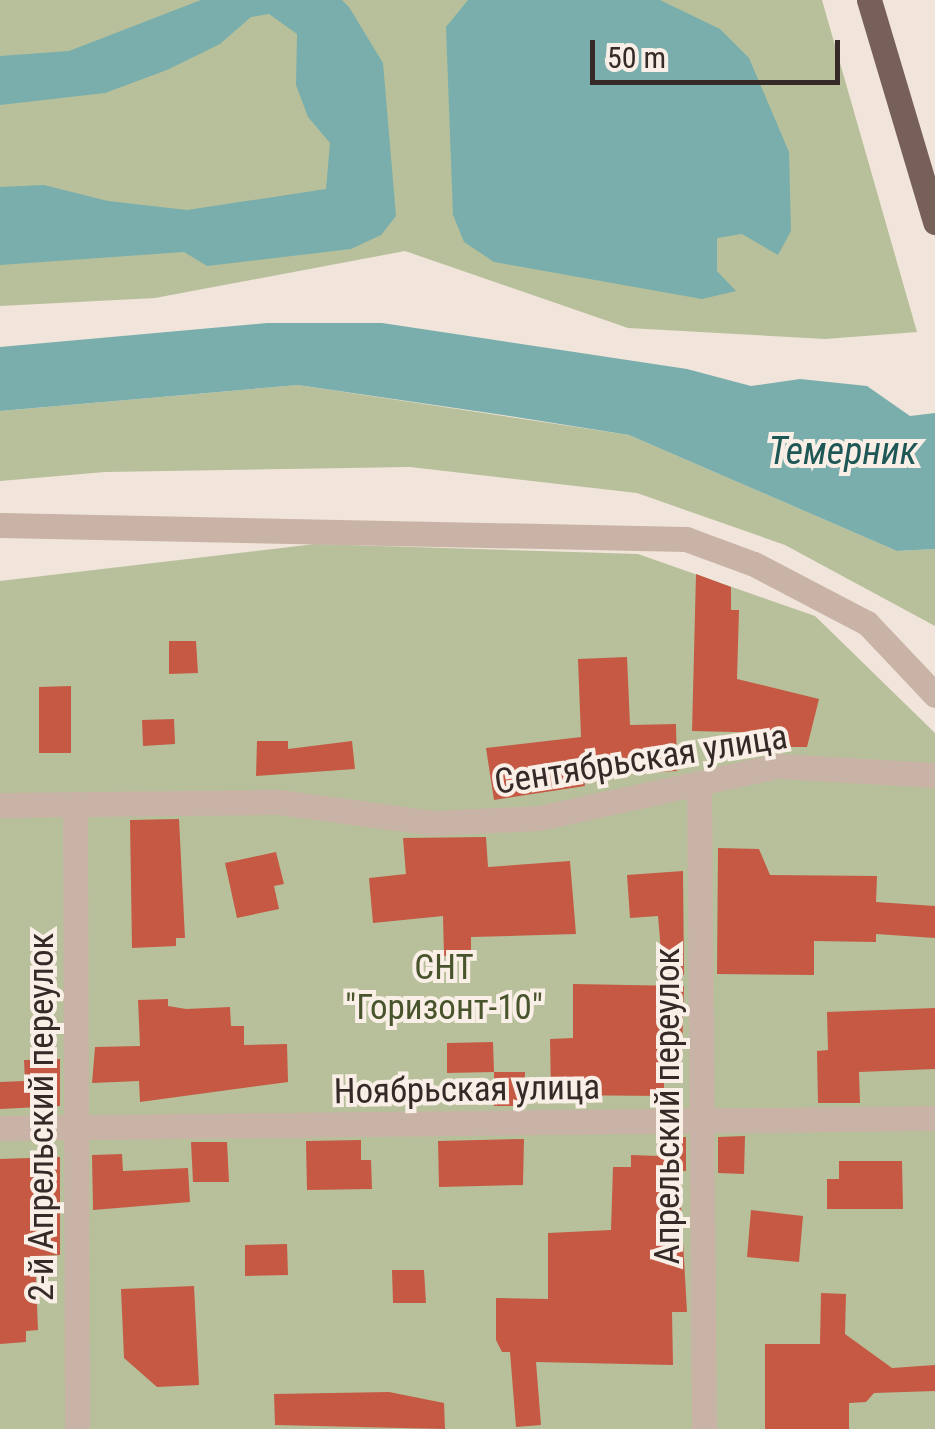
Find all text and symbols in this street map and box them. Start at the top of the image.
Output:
scale bar [595,20,845,82]
text: 50 m [607,40,666,75]
water label: Темерник [768,429,918,475]
street label: Сентябрьская улица [492,716,790,804]
street label: 2-й Апрельский переулок [21,933,63,1301]
park label: СНТ "Горизонт-10" [345,947,543,1029]
street label: Апрельский переулок [647,948,689,1264]
street label: Ноябрьская улица [334,1067,600,1113]

